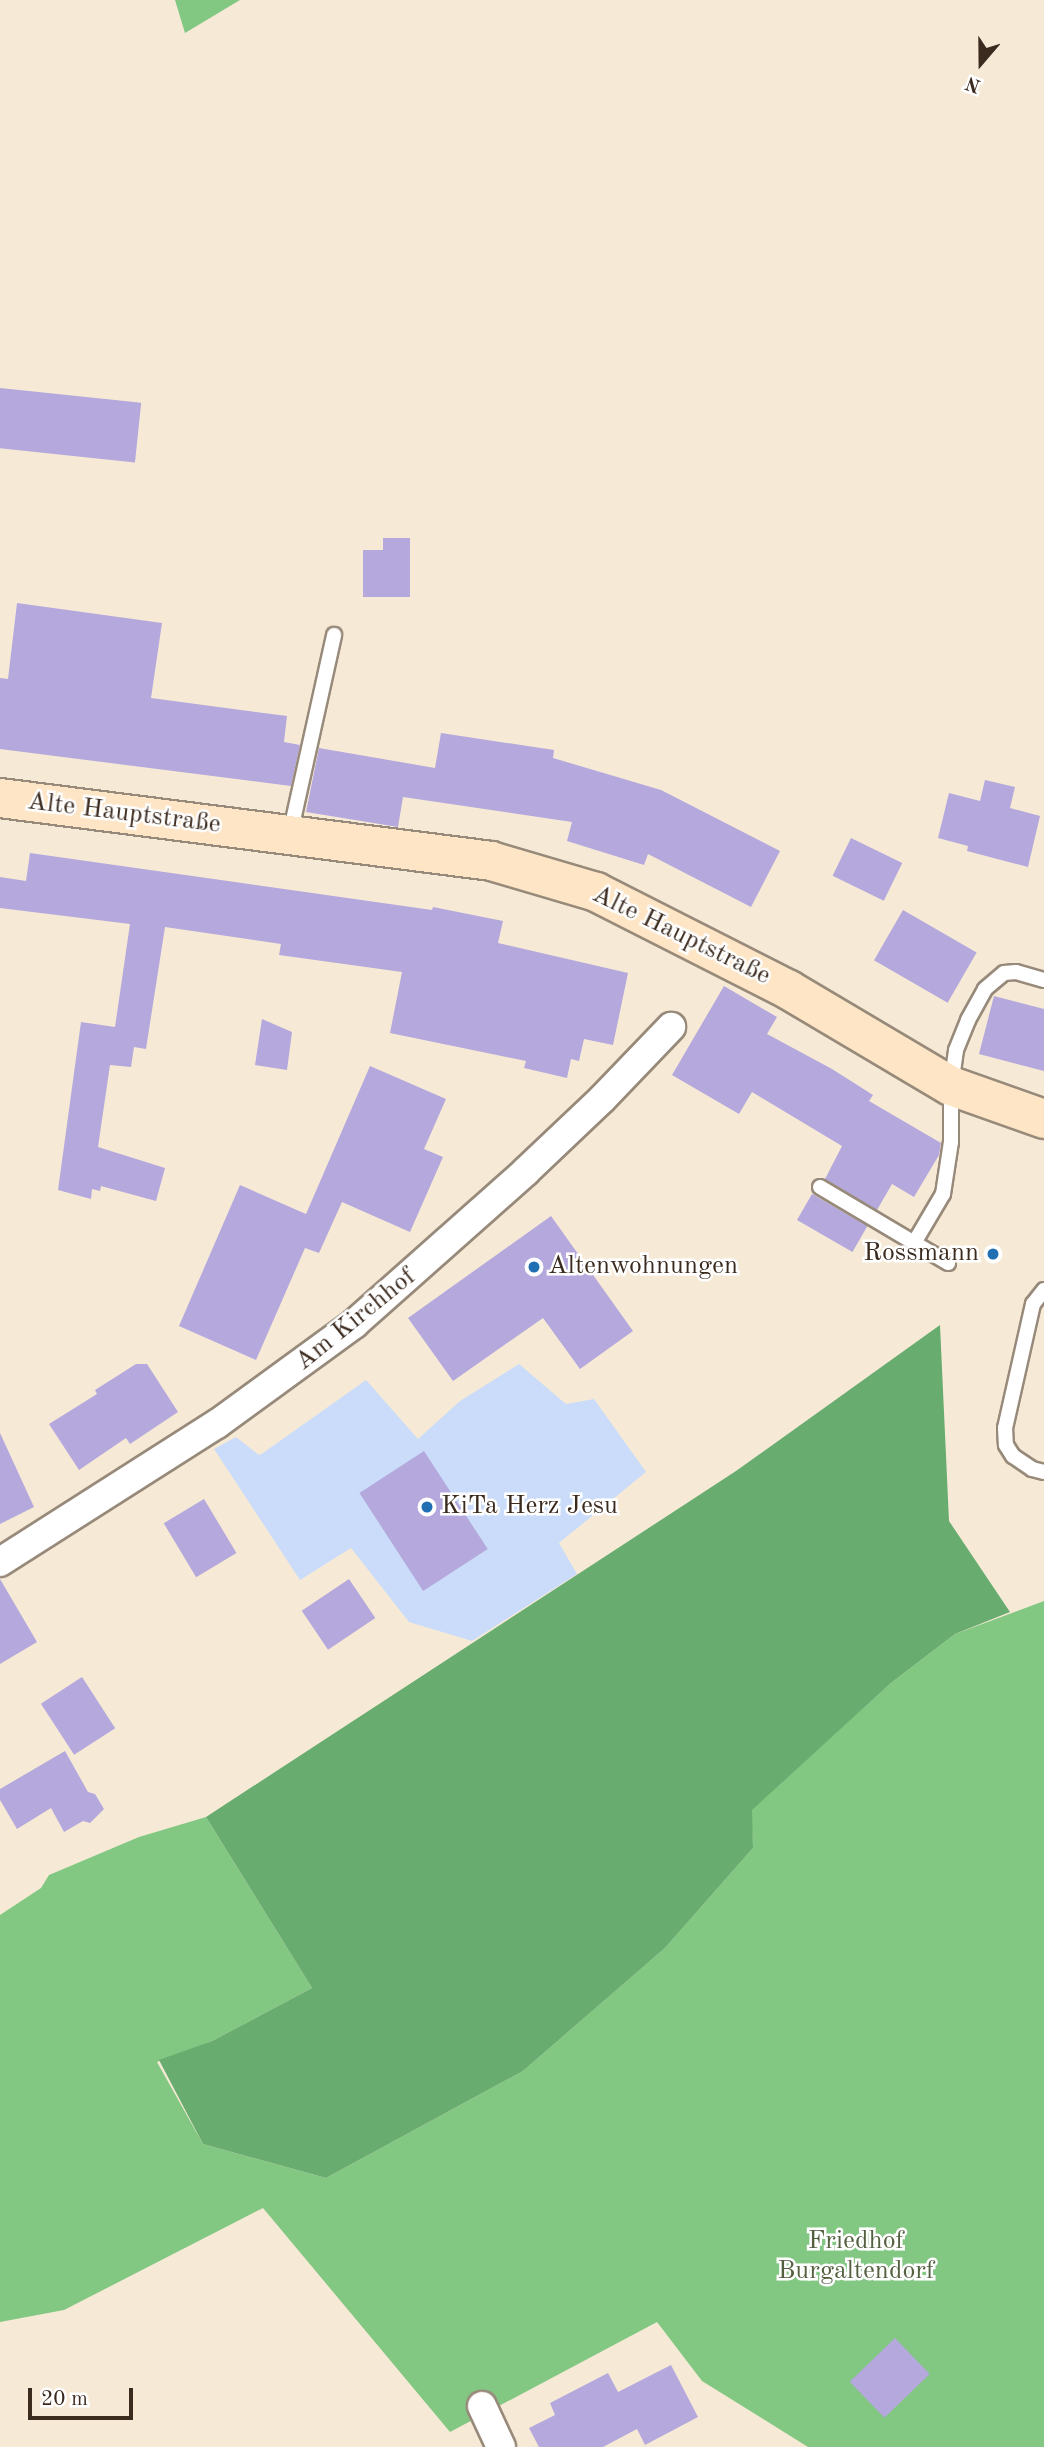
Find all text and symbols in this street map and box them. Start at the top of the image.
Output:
north arrow [946,28,1016,98]
text: N [964,72,984,95]
street label: Alte Hauptstraße [26,787,222,841]
street label: Alte Hauptstraße [587,879,775,993]
place label: Rossmann [863,1238,979,1270]
marker: Rossmann [985,1246,1001,1262]
place label: Altenwohnungen [548,1251,738,1283]
marker: Altenwohnungen [526,1259,542,1275]
street label: Am Kirchhof [289,1262,423,1378]
place label: KiTa Herz Jesu [441,1491,618,1523]
marker: KiTa Herz Jesu [419,1499,435,1515]
park label: Friedhof Burgaltendorf [777,2226,935,2288]
scale bar [32,2374,136,2418]
text: 20 m [41,2389,88,2410]

